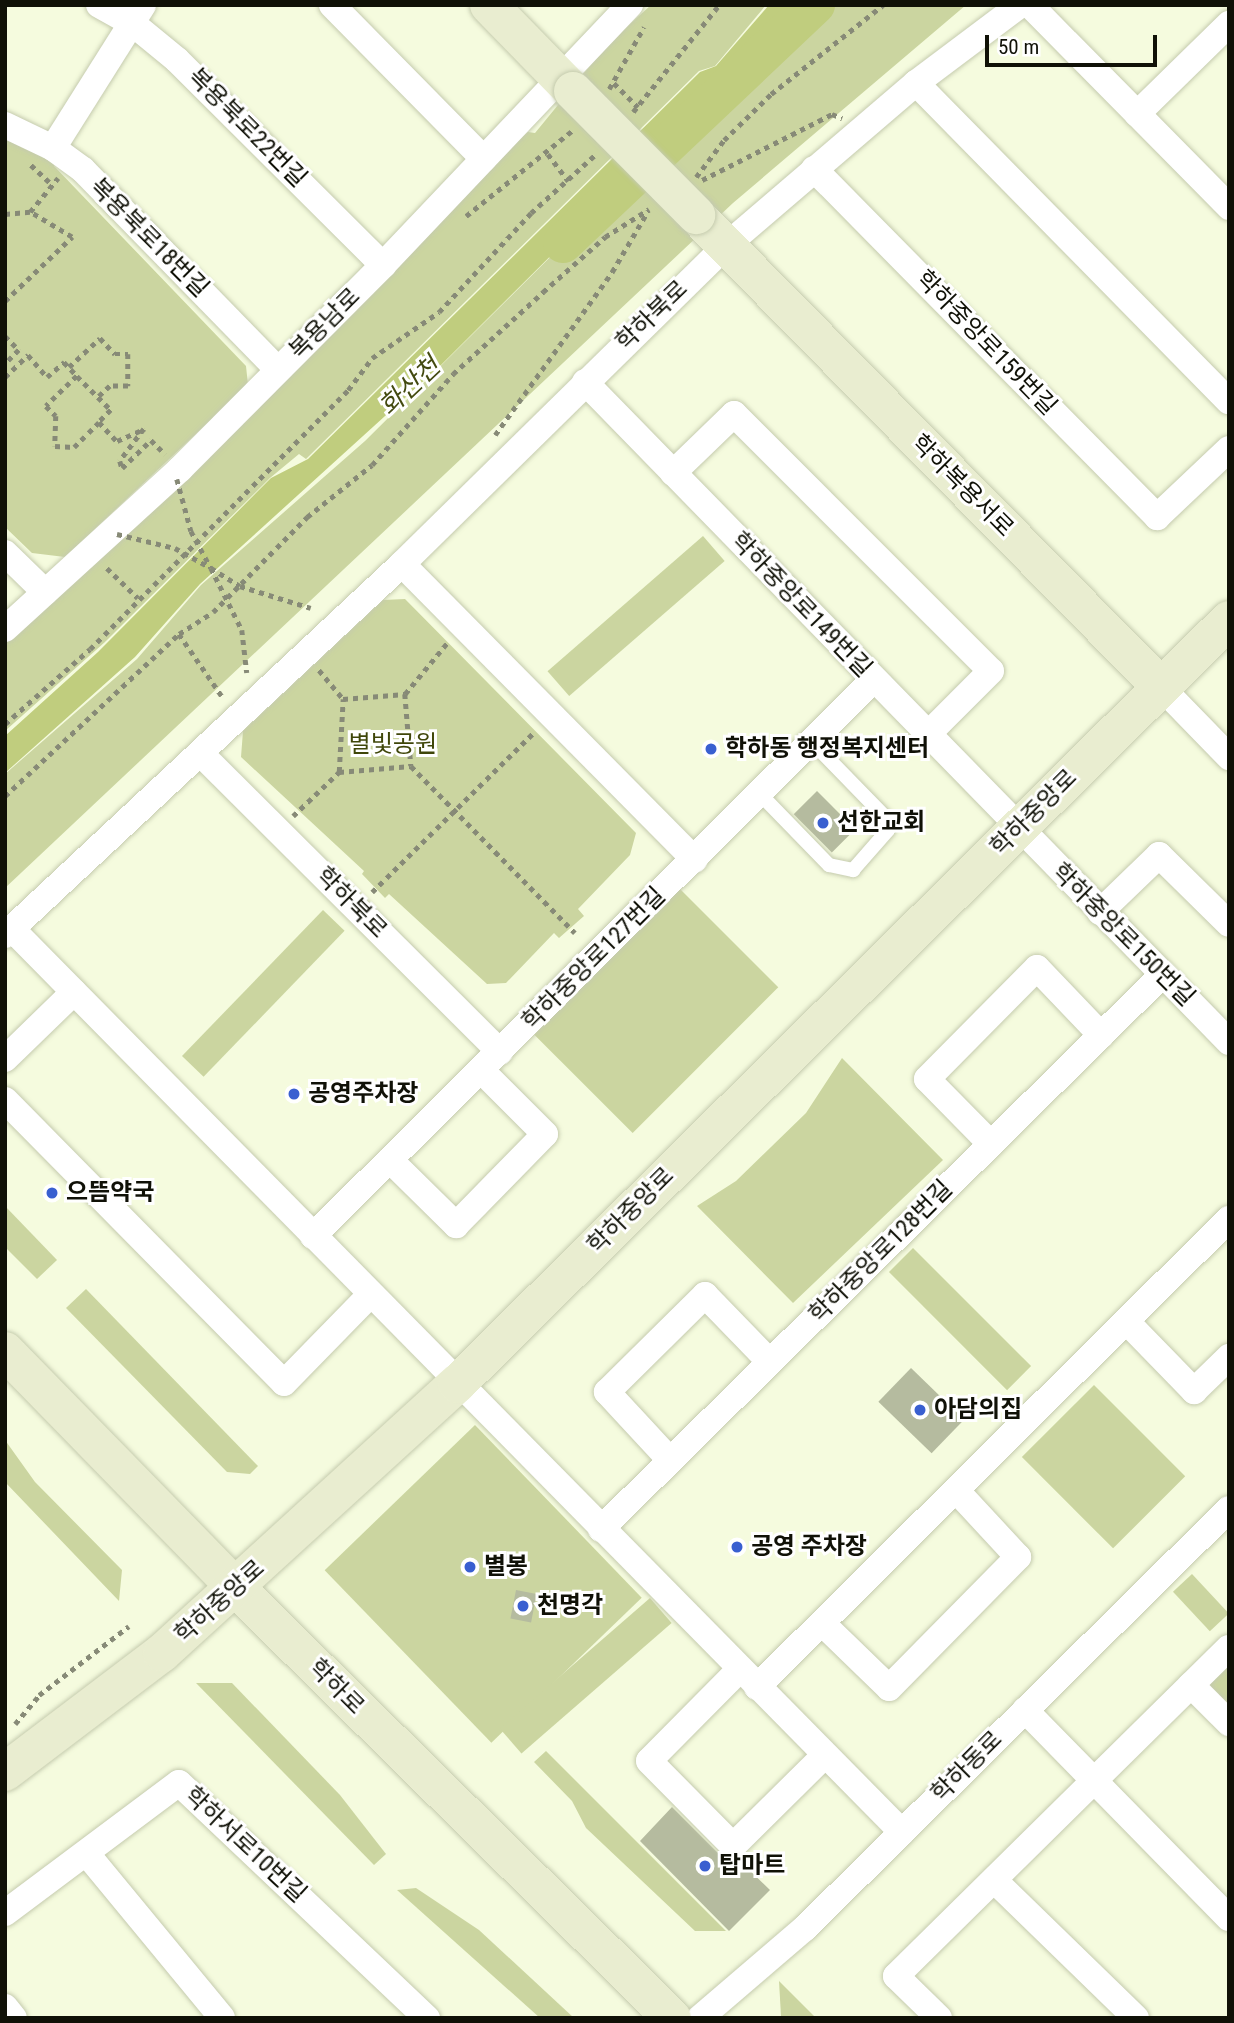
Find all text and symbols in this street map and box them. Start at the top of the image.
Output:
scale bar [989,21,1160,65]
text: 50 m [998,35,1039,59]
street label: 복용북로22번길 [182,63,312,193]
street label: 복용북로18번길 [84,173,214,303]
street label: 학하중앙로159번길 [910,265,1062,421]
street label: 학하북로 [610,275,694,357]
street label: 복용남로 [284,283,366,365]
water label: 화산천 [373,351,447,423]
street label: 학하복용서로 [905,429,1019,543]
street label: 학하중앙로149번길 [725,527,877,683]
park label: 별빛공원 [349,731,437,759]
place label: 학하동 행정복지센터 [725,735,929,763]
marker: 학하동 행정복지센터 [703,741,719,757]
street label: 학하중앙로 [985,764,1083,862]
place label: 선한교회 [837,809,925,837]
marker: 선한교회 [815,815,831,831]
street label: 학하중앙로150번길 [1046,858,1200,1012]
street label: 학하북로 [310,862,392,944]
street label: 학하중앙로127번길 [517,882,671,1036]
place label: 공영주차장 [308,1080,418,1108]
marker: 공영주차장 [286,1086,302,1102]
street label: 학하중앙로 [582,1162,680,1260]
street label: 학하중앙로128번길 [804,1175,958,1329]
place label: 으뜸약국 [66,1179,154,1207]
marker: 으뜸약국 [44,1185,60,1201]
place label: 아담의집 [934,1396,1022,1424]
marker: 아담의집 [912,1402,928,1418]
place label: 공영 주차장 [751,1533,867,1561]
marker: 공영 주차장 [729,1539,745,1555]
place label: 별봉 [484,1553,528,1581]
street label: 학하중앙로 [169,1554,271,1650]
marker: 별봉 [462,1559,478,1575]
place label: 천명각 [537,1592,603,1620]
marker: 천명각 [515,1598,531,1614]
street label: 학하로 [302,1653,370,1721]
street label: 학하동로 [926,1726,1008,1808]
street label: 학하서로10번길 [178,1781,312,1909]
place label: 탑마트 [719,1852,785,1880]
marker: 탑마트 [697,1858,713,1874]

